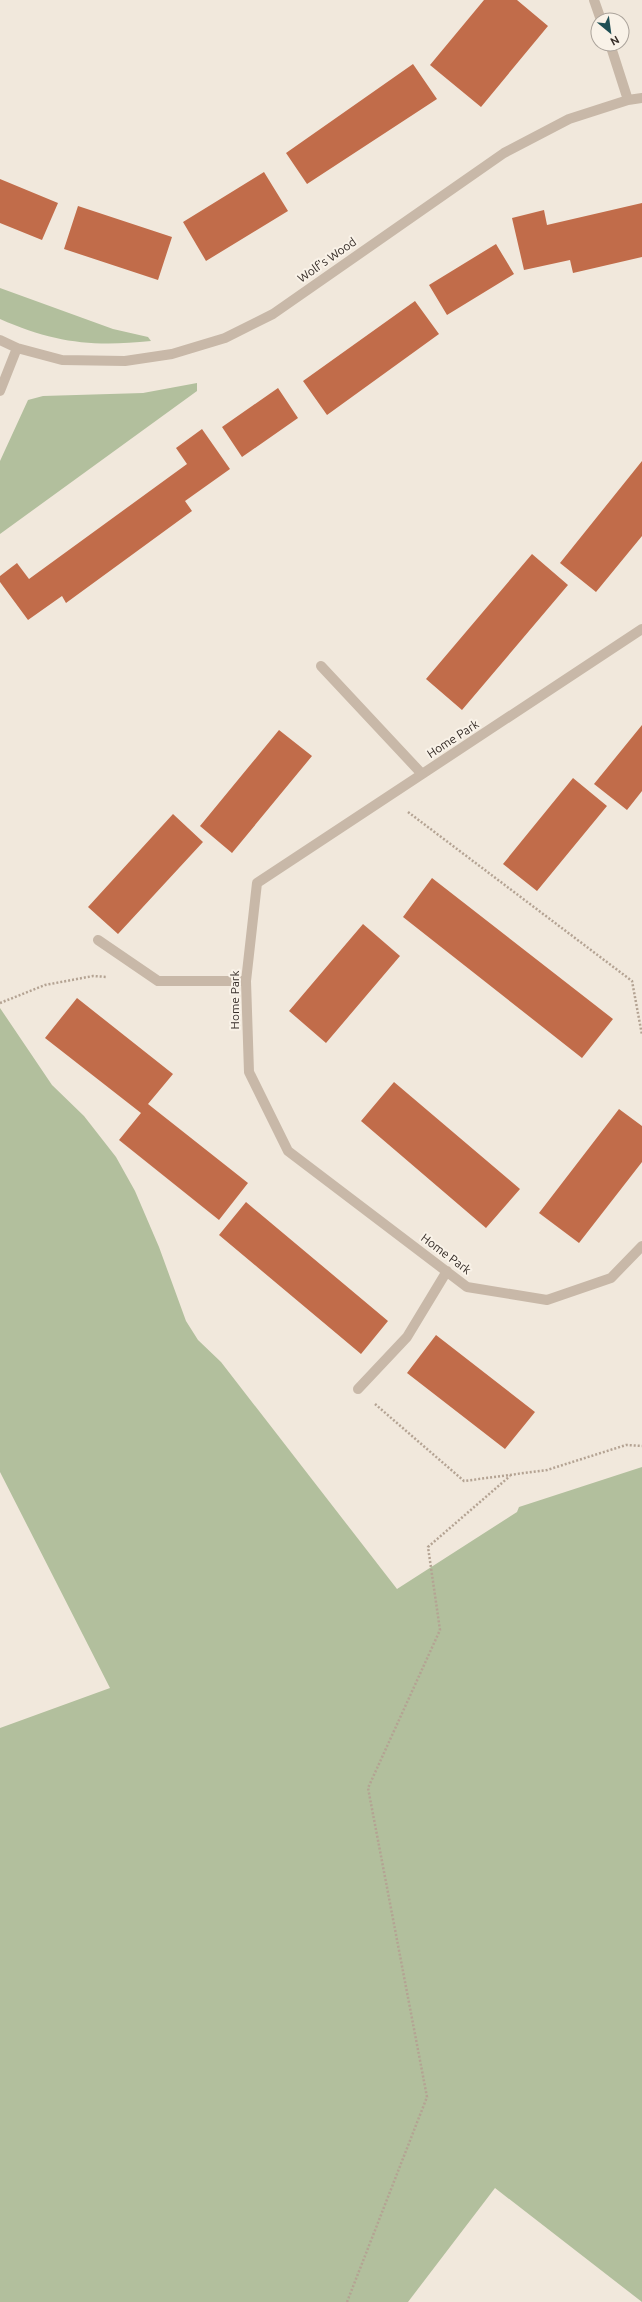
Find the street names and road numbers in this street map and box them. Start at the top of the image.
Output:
street label: Wolf's Wood [295,235,358,285]
street label: Home Park [424,717,481,760]
street label: Home Park [228,971,241,1029]
street label: Home Park [419,1231,474,1277]

